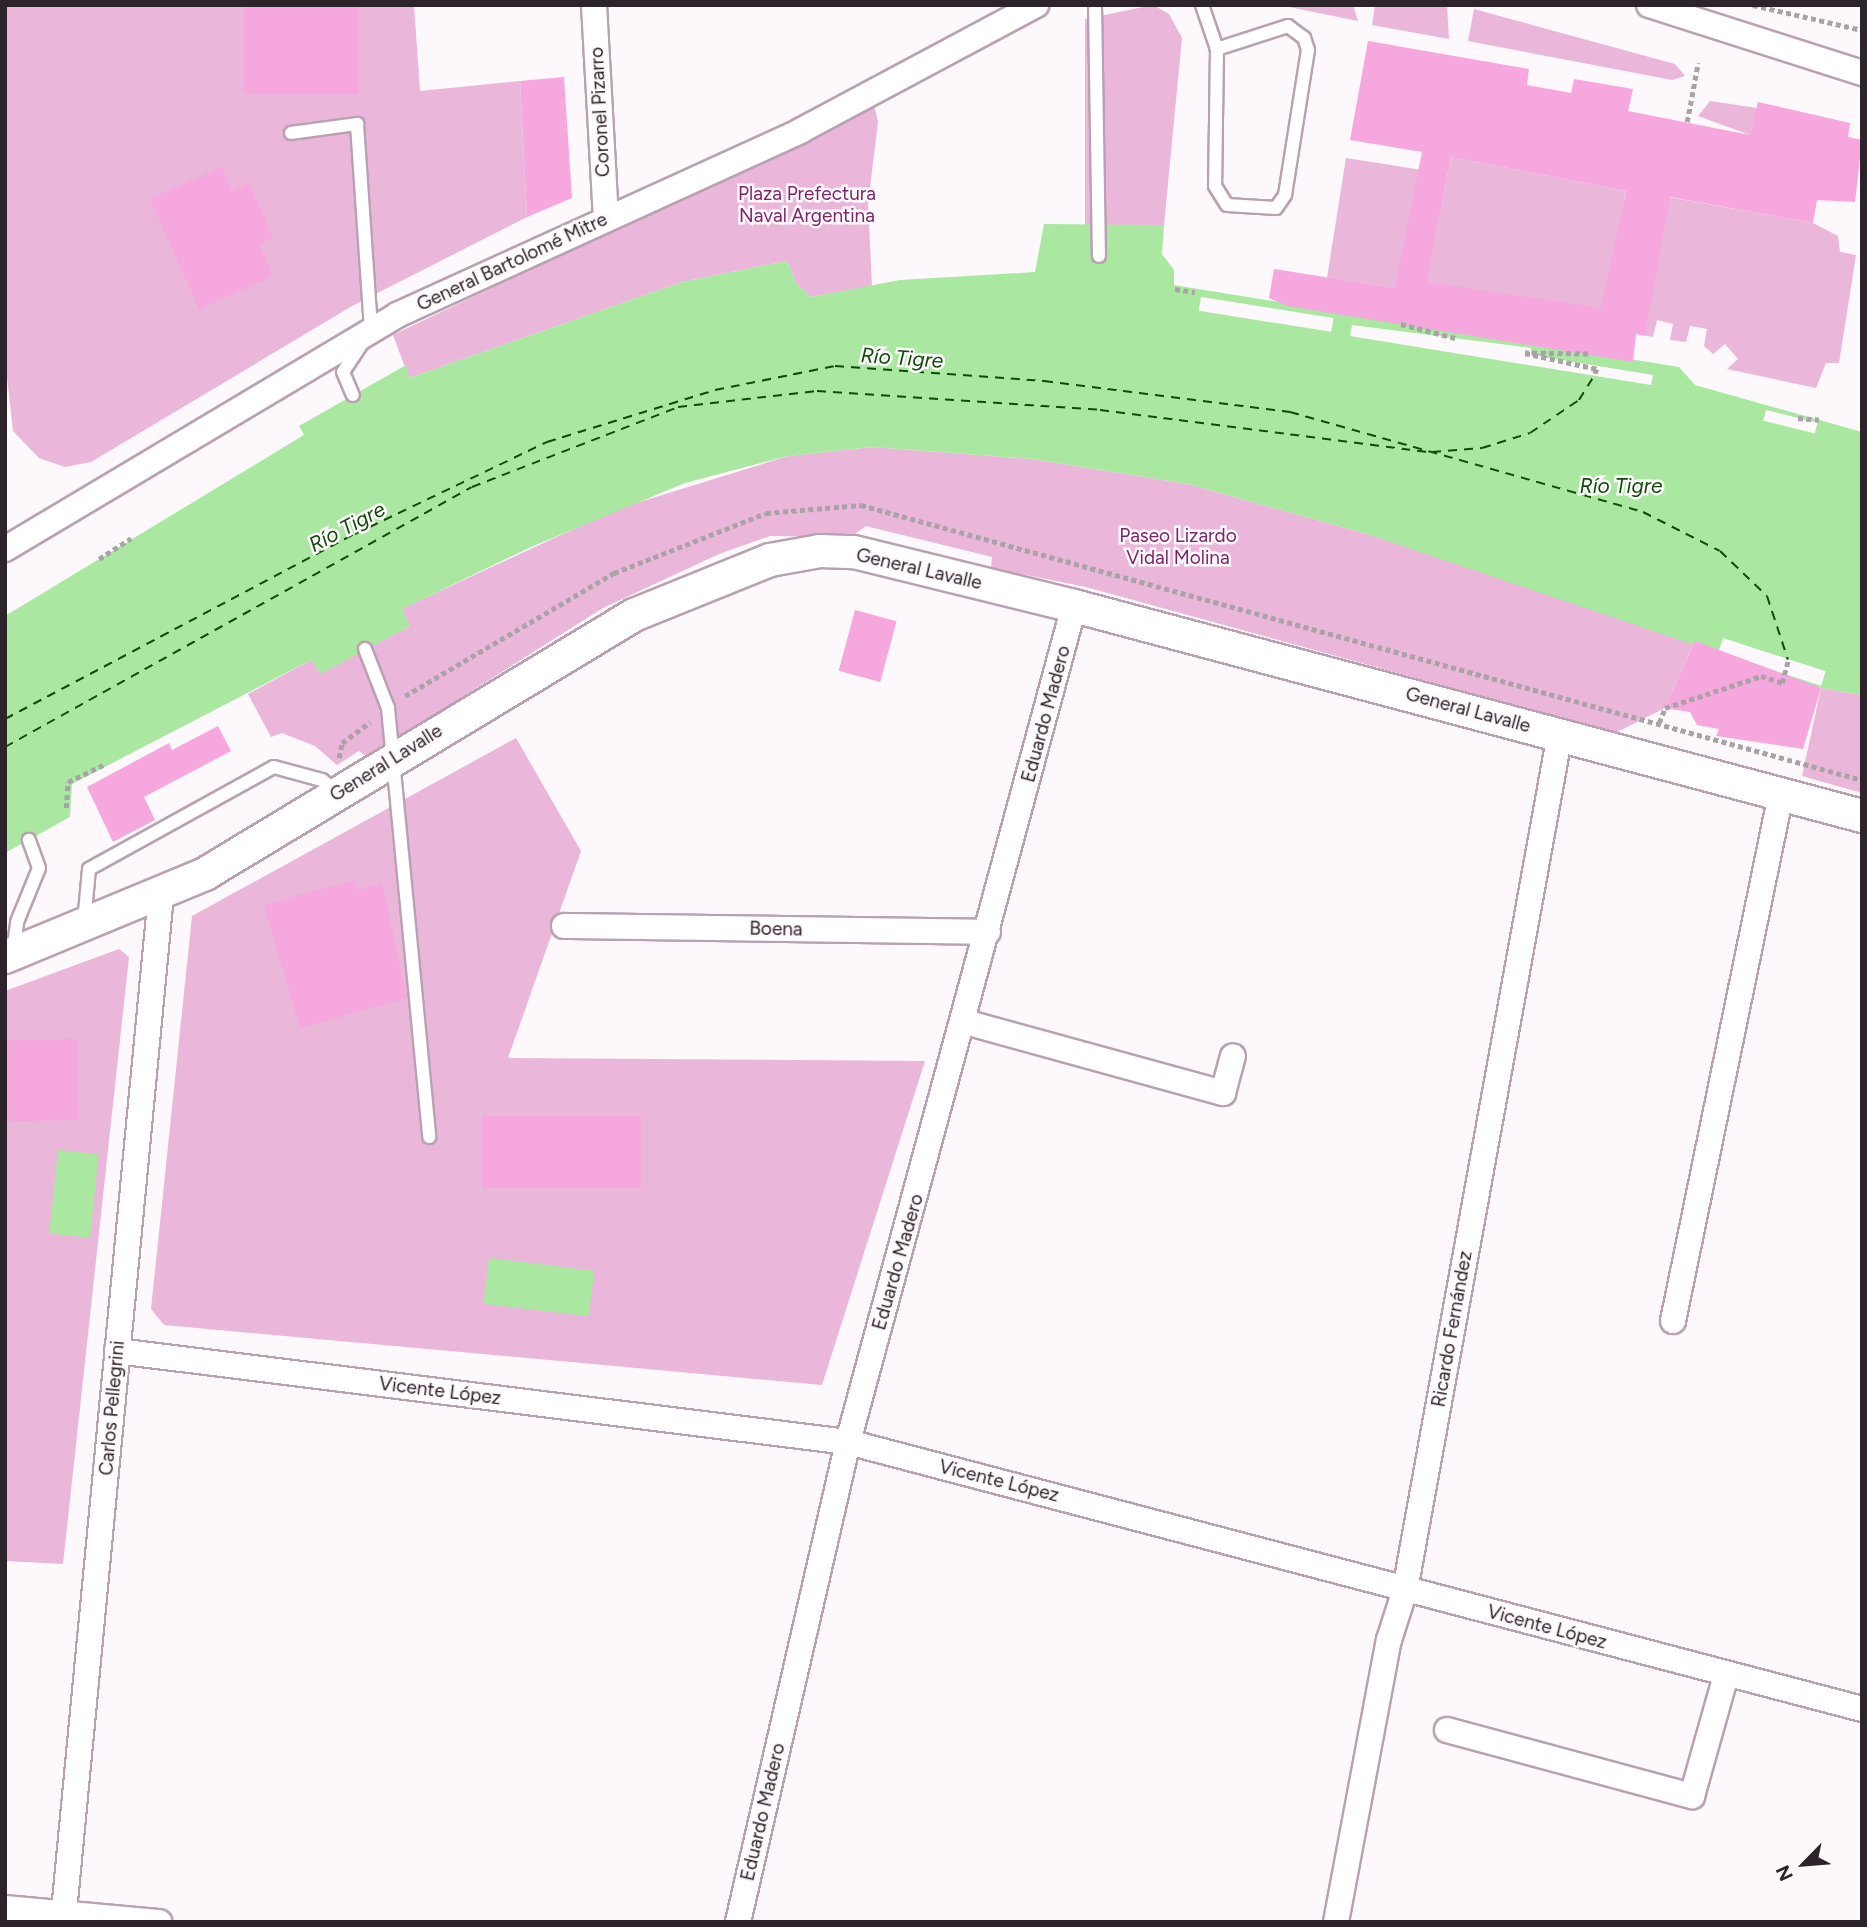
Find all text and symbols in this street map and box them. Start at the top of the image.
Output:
street label: Coronel Pizarro [585,46,615,178]
park label: Plaza Prefectura Naval Argentina [738,183,876,227]
street label: General Bartolomé Mitre [413,208,611,316]
water label: Río Tigre [860,343,944,373]
water label: Río Tigre [1580,473,1662,499]
water label: Río Tigre [305,496,389,558]
park label: Paseo Lizardo Vidal Molina [1119,525,1237,569]
street label: General Lavalle [854,543,984,595]
street label: Eduardo Madero [1017,643,1075,785]
street label: General Lavalle [1403,682,1533,738]
street label: General Lavalle [326,719,446,807]
street label: Boena [749,917,803,941]
street label: Eduardo Madero [868,1191,928,1333]
street label: Ricardo Fernández [1427,1249,1477,1409]
street label: Carlos Pellegrini [95,1340,129,1476]
street label: Vicente López [378,1372,502,1410]
street label: Vicente López [937,1455,1061,1507]
street label: Vicente López [1485,1600,1609,1654]
street label: Eduardo Madero [736,1741,790,1883]
north arrow [1769,1829,1839,1899]
text: N [1771,1862,1798,1885]

